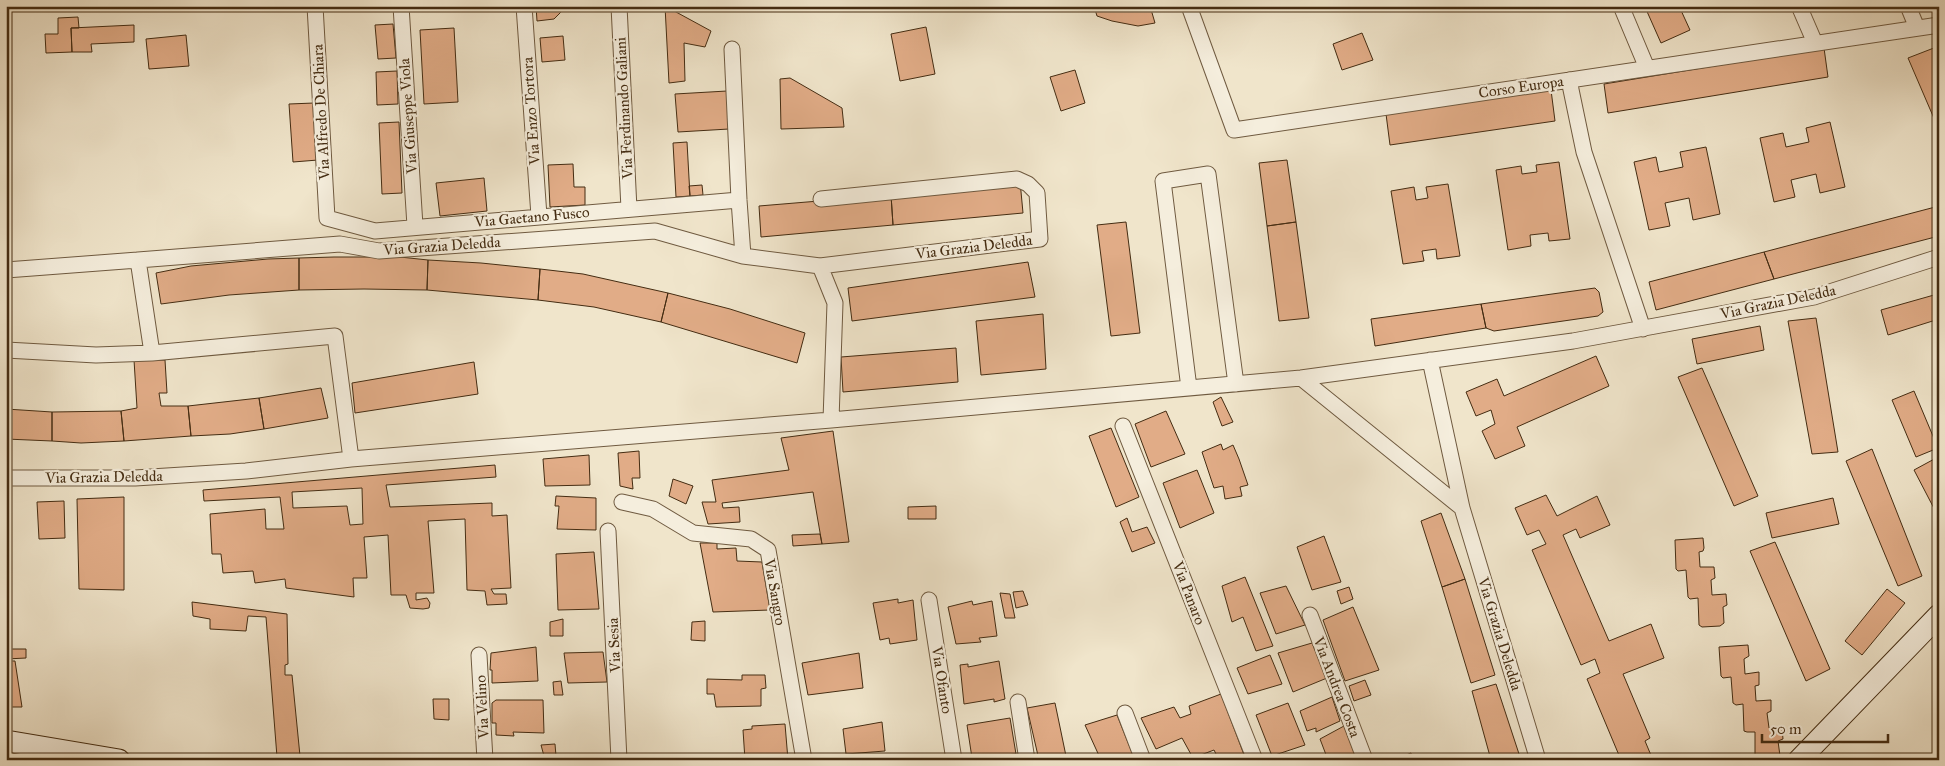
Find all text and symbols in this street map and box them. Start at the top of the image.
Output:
street label: Via Ferdinando Galiani [611,37,637,180]
street label: Via Alfredo De Chiara [308,43,334,181]
street label: Via Enzo Tortora [518,56,544,166]
street label: Via Giuseppe Viola [395,57,421,175]
street label: Corso Europa [1477,72,1565,102]
street label: Via Gaetano Fusco [473,203,591,231]
street label: Via Grazia Deledda [914,231,1034,263]
street label: Via Grazia Deledda [382,233,502,259]
street label: Via Grazia Deledda [1718,281,1838,323]
street label: Via Grazia Deledda [44,467,164,487]
street label: Via Sangro [760,556,790,627]
street label: Via Panaro [1168,558,1209,628]
street label: Via Grazia Deledda [1474,574,1526,693]
street label: Via Sesia [604,616,624,674]
street label: Via Andrea Costa [1309,633,1365,740]
street label: Via Ofanto [928,644,956,715]
street label: Via Velino [471,674,493,740]
scale bar [1762,711,1889,743]
text: 50 m [1770,720,1802,738]

